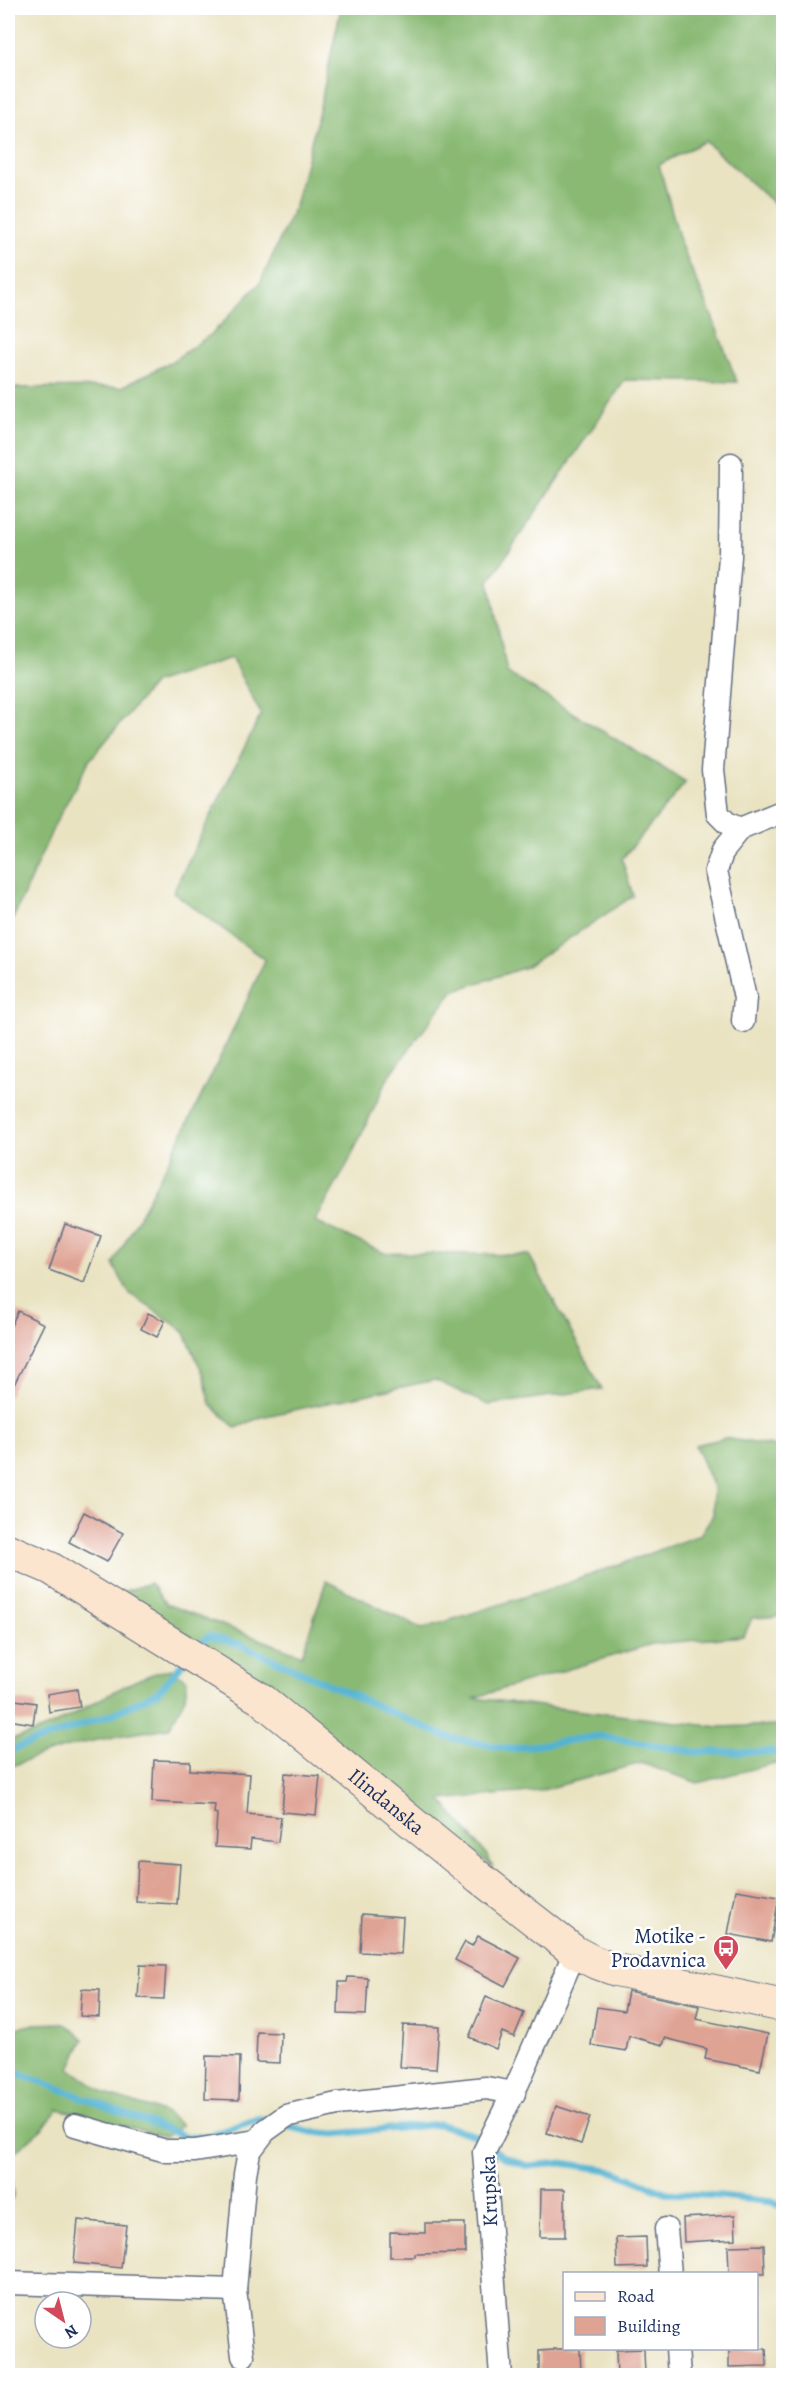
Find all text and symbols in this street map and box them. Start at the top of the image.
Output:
street label: Ilindanska [342,1762,431,1841]
place label: Motike - Prodavnica [610,1922,706,1974]
bus stop icon: Motike - Prodavnica [711,1933,741,1971]
street label: Krupska [474,2154,504,2227]
legend [563,2272,758,2350]
text: Road [617,2284,655,2308]
north arrow [33,2290,93,2350]
text: Building [617,2314,681,2338]
text: N [60,2319,82,2344]

